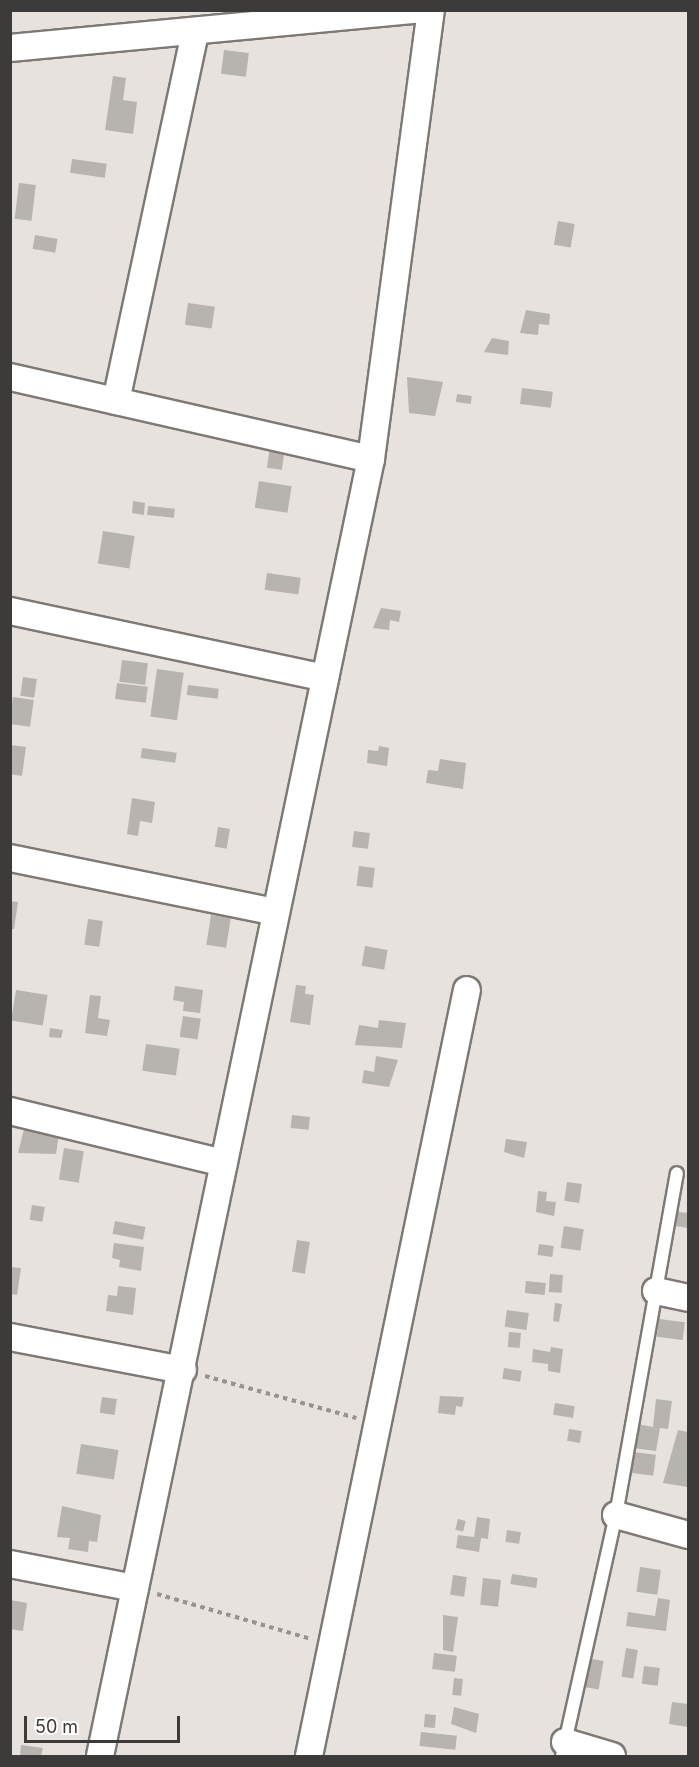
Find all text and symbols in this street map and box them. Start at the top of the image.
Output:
scale bar [27,1704,183,1742]
text: 50 m [35,1716,78,1737]

